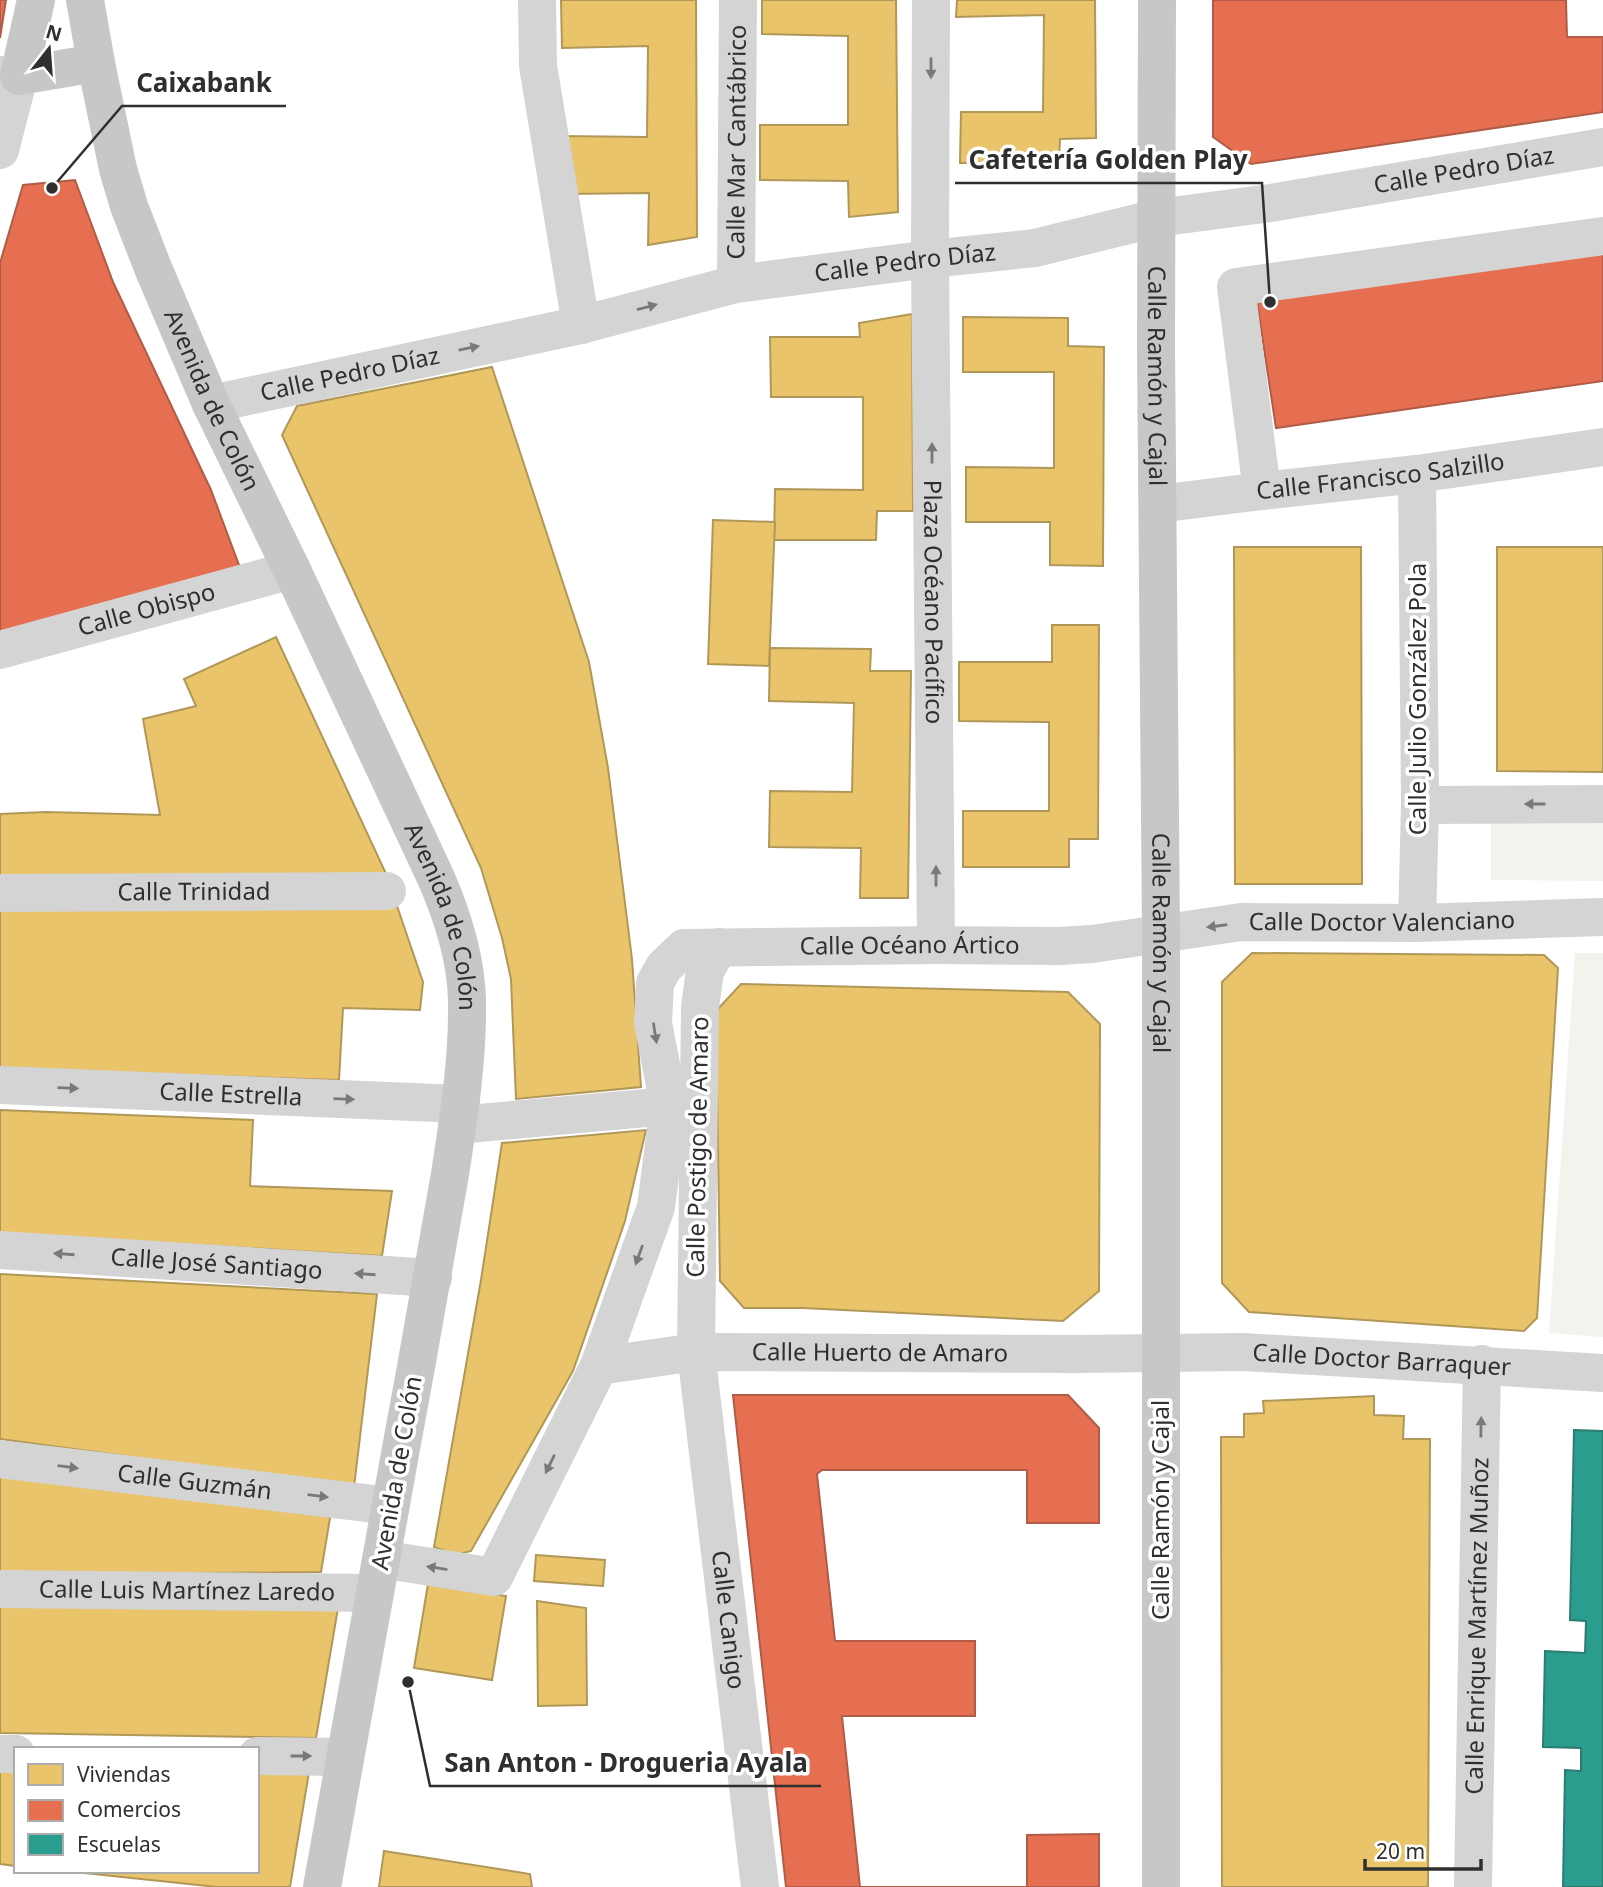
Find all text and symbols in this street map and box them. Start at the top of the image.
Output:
north arrow [14,14,84,84]
text: N [43,18,65,47]
street label: Calle Mar Cantábrico [718,24,753,260]
one-way arrow [925,57,937,79]
callout: Caixabank [122,59,286,106]
text: Caixabank [136,64,273,100]
callout: Cafetería Golden Play [955,136,1262,183]
street label: Calle Pedro Díaz [1371,138,1556,200]
text: Cafetería Golden Play [968,141,1248,177]
street label: Calle Pedro Díaz [812,234,997,289]
street label: Calle Ramón y Cajal [1141,266,1175,486]
one-way arrow [637,302,658,312]
street label: Avenida de Colón [157,304,269,496]
street label: Calle Pedro Díaz [257,338,442,408]
one-way arrow [458,343,480,354]
one-way arrow [926,442,938,464]
street label: Calle Francisco Salzillo [1254,444,1506,507]
street label: Plaza Océano Pacífico [917,480,952,724]
street label: Calle Julio González Pola [1400,563,1433,835]
street label: Calle Obispo [74,574,219,643]
one-way arrow [1524,798,1546,810]
street label: Avenida de Colón [397,817,485,1011]
street label: Calle Ramón y Cajal [1145,833,1179,1053]
one-way arrow [930,865,941,887]
street label: Calle Trinidad [117,874,271,907]
street label: Calle Doctor Valenciano [1249,902,1516,938]
one-way arrow [1205,921,1227,932]
street label: Calle Océano Ártico [799,927,1020,962]
street label: Calle Postigo de Amaro [678,1016,715,1278]
one-way arrow [650,1022,661,1044]
street label: Calle Estrella [159,1074,303,1112]
one-way arrow [57,1083,79,1094]
one-way arrow [334,1094,356,1105]
street label: Calle José Santiago [110,1239,324,1286]
one-way arrow [633,1245,644,1266]
one-way arrow [53,1248,75,1259]
one-way arrow [353,1268,375,1279]
street label: Calle Huerto de Amaro [752,1334,1008,1369]
street label: Calle Doctor Barraquer [1252,1335,1512,1383]
street label: Avenida de Colón [362,1373,429,1572]
street label: Calle Ramón y Cajal [1143,1400,1176,1620]
one-way arrow [1475,1416,1487,1438]
one-way arrow [545,1454,556,1474]
street label: Calle Guzmán [116,1455,274,1507]
street label: Calle Enrique Martínez Muñoz [1457,1457,1495,1795]
one-way arrow [57,1461,79,1472]
one-way arrow [307,1491,329,1502]
street label: Calle Canigo [705,1548,754,1691]
one-way arrow [426,1562,448,1573]
street label: Calle Luis Martínez Laredo [39,1571,335,1608]
callout: San Anton - Drogueria Ayala [430,1739,821,1786]
text: San Anton - Drogueria Ayala [444,1744,808,1780]
legend [14,1747,259,1873]
one-way arrow [290,1750,312,1762]
text: Viviendas [77,1760,171,1788]
text: Comercios [77,1795,181,1823]
scale bar [1365,1828,1480,1872]
text: Escuelas [77,1830,161,1858]
text: 20 m [1376,1837,1425,1865]

